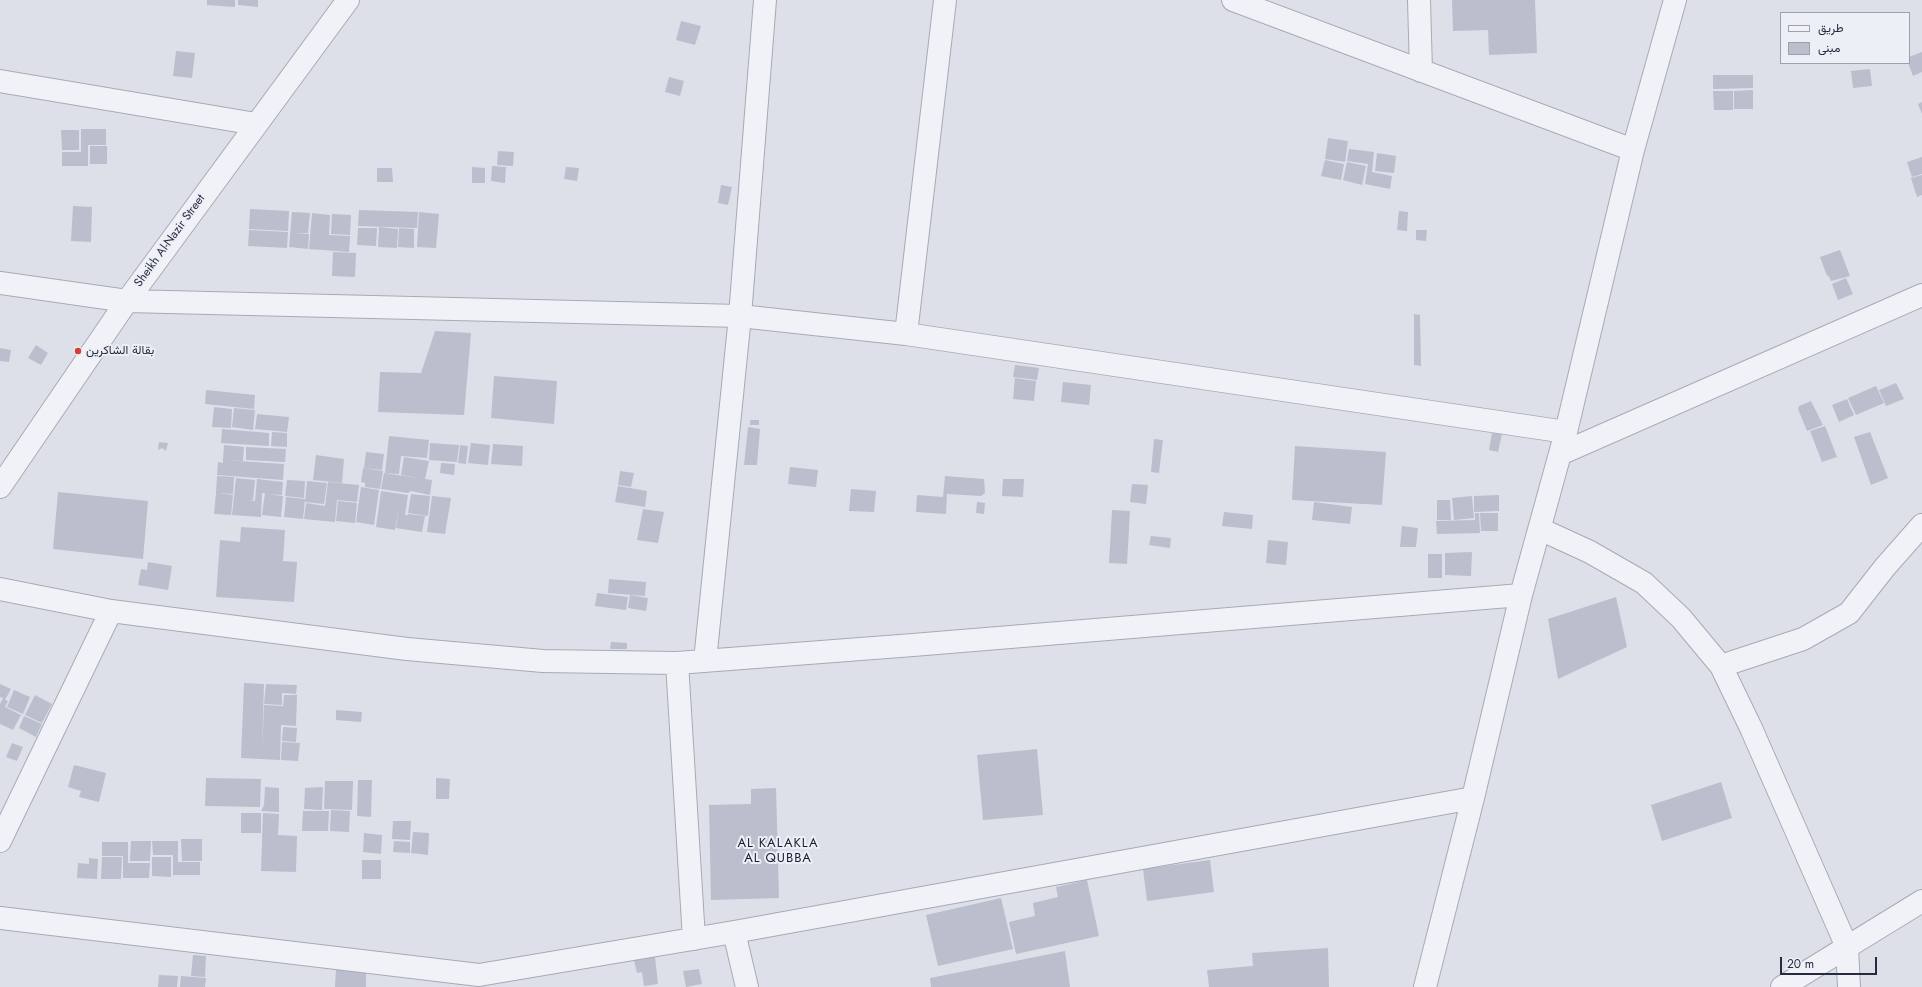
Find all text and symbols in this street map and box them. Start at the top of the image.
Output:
legend [1780,12,1910,64]
text: طريق [1818,19,1843,37]
text: مبنى [1818,39,1840,57]
street label: Sheikh Al-Nazir Street [132,192,208,290]
place label: بقالة الشاكرين [86,344,154,358]
marker: بقالة الشاكرين [73,346,83,356]
district label: AL KALAKLA AL QUBBA [737,836,819,867]
scale bar [1782,949,1879,975]
text: 20 m [1787,955,1814,973]

